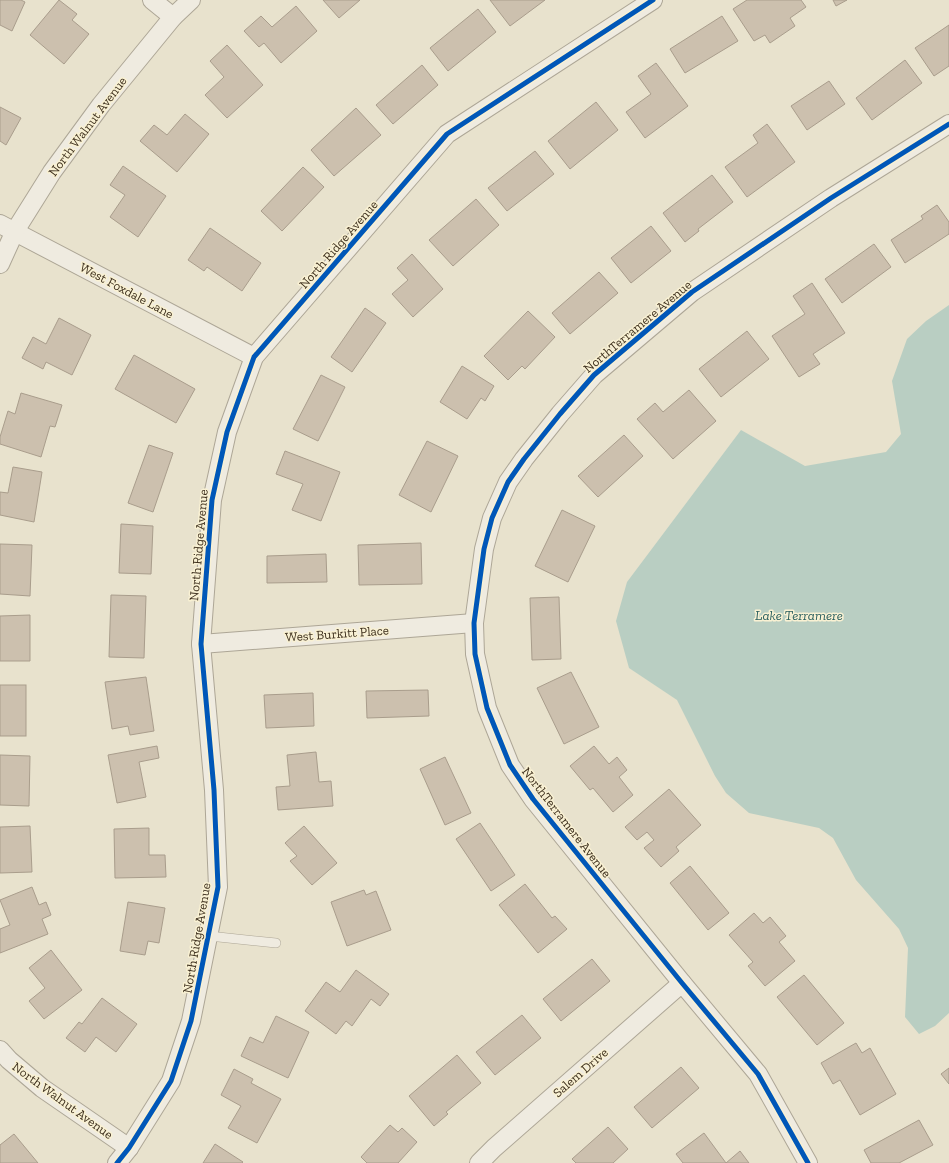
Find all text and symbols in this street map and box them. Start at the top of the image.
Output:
street label: North Walnut Avenue [45,74,130,179]
street label: North Ridge Avenue [296,197,381,292]
street label: West Foxdale Lane [77,259,176,321]
street label: NorthTerramere Avenue [580,277,694,376]
street label: North Ridge Avenue [186,489,211,602]
water label: Lake Terramere [755,607,843,624]
street label: West Burkitt Place [285,622,389,645]
street label: NorthTerramere Avenue [519,764,614,881]
street label: North Ridge Avenue [179,882,214,995]
street label: Salem Drive [550,1045,611,1100]
street label: North Walnut Avenue [10,1059,116,1142]

